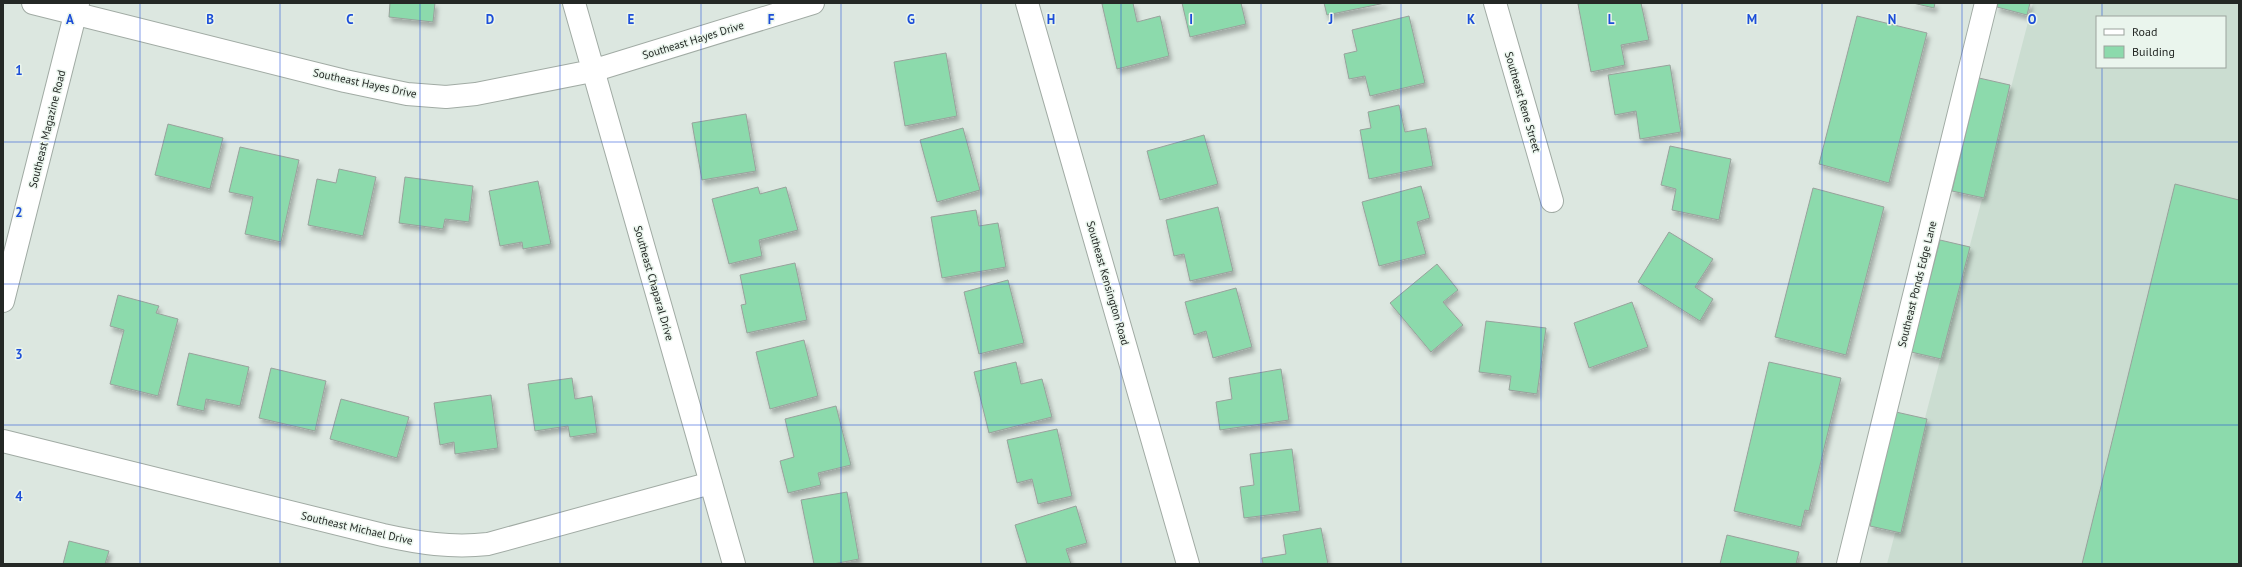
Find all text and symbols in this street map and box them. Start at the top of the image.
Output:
text: A [66,11,74,28]
text: B [206,11,214,28]
text: C [346,11,354,28]
text: D [486,11,494,28]
text: E [628,11,635,28]
text: F [768,11,775,28]
text: G [907,11,915,28]
text: H [1047,11,1055,28]
text: I [1189,11,1193,28]
text: J [1328,11,1333,28]
text: K [1467,11,1475,28]
text: L [1608,11,1615,28]
text: M [1747,11,1757,28]
text: N [1888,11,1896,28]
text: O [2028,11,2037,28]
legend [2096,16,2226,68]
street label: Southeast Hayes Drive [641,18,746,62]
text: Road [2132,24,2157,39]
text: Building [2132,44,2175,59]
street label: Southeast Rene Street [1502,50,1544,154]
text: 1 [15,62,23,79]
street label: Southeast Hayes Drive [312,65,418,101]
street label: Southeast Magazine Road [26,69,68,189]
text: 2 [15,204,23,221]
street label: Southeast Kensington Road [1084,219,1132,347]
street label: Southeast Ponds Edge Lane [1895,219,1940,349]
street label: Southeast Chaparal Drive [631,224,677,342]
text: 3 [15,346,23,363]
text: 4 [15,488,23,505]
street label: Southeast Michael Drive [300,508,415,548]

